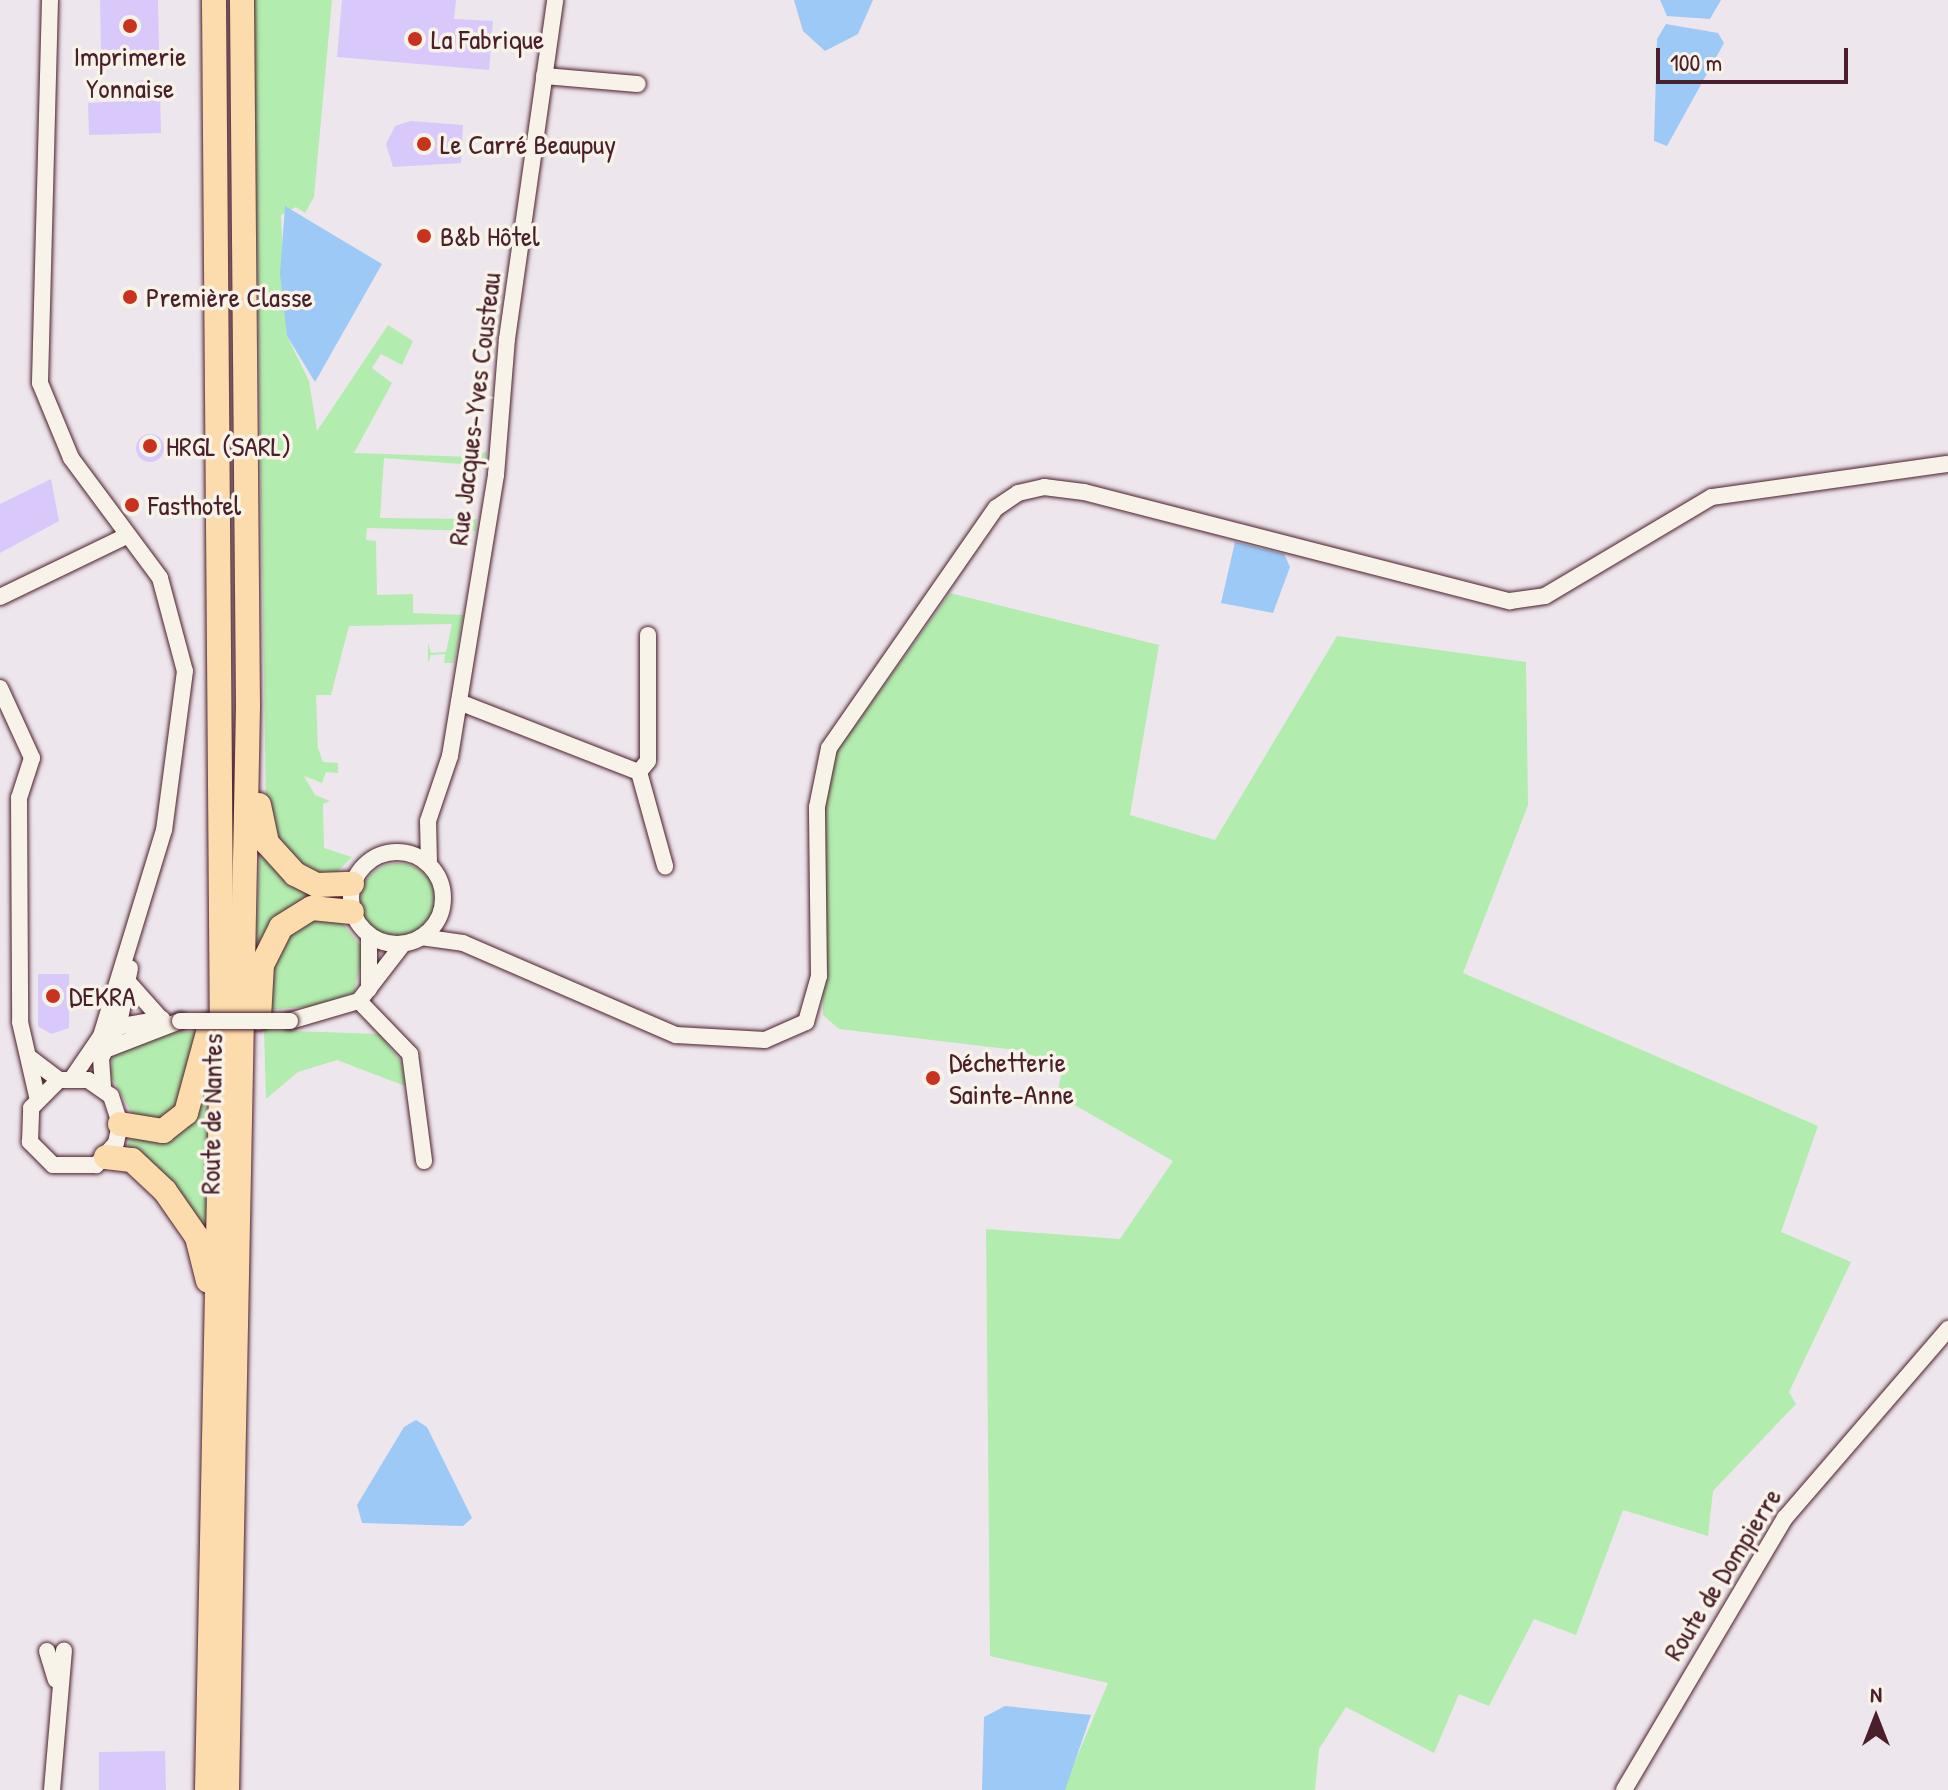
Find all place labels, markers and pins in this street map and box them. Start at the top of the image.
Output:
marker: Imprimerie Yonnaise [121,17,139,35]
place label: La Fabrique [431,22,544,56]
marker: La Fabrique [406,30,424,48]
place label: Imprimerie Yonnaise [73,39,187,105]
place label: Le Carré Beaupuy [440,127,616,161]
marker: Le Carré Beaupuy [415,135,433,153]
place label: B&b Hôtel [440,219,540,253]
marker: B&b Hôtel [415,227,433,245]
place label: Première Classe [146,280,313,314]
marker: Première Classe [121,288,139,306]
place label: HRGL (SARL) [166,429,291,463]
marker: HRGL (SARL) [141,437,159,455]
place label: Fasthotel [148,488,241,522]
marker: Fasthotel [123,496,141,514]
place label: DEKRA [69,979,136,1013]
marker: DEKRA [44,987,62,1005]
place label: Déchetterie Sainte-Anne [949,1045,1074,1111]
marker: Déchetterie Sainte-Anne [924,1069,942,1087]

